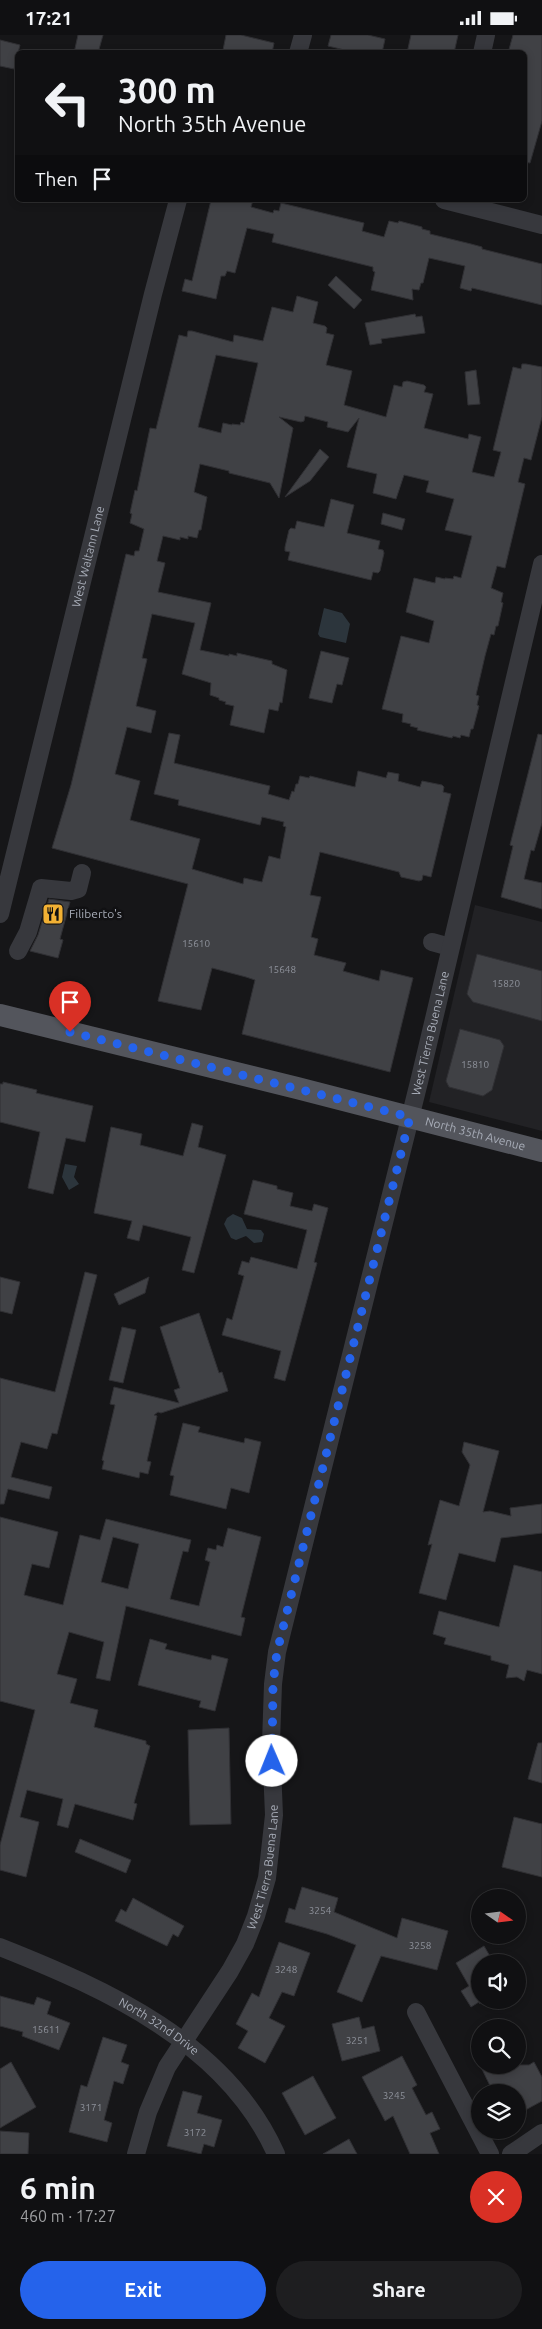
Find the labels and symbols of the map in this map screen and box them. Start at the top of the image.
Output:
street label: West Waltann Lane [69,505,106,608]
restaurant icon: Filiberto's [41,902,65,926]
place label: Filiberto's [69,907,122,920]
house number: 15610 [182,938,210,949]
house number: 15648 [268,964,296,975]
street label: West Tierra Buena Lane [409,970,451,1097]
house number: 15820 [492,978,520,989]
pin [49,981,91,1032]
house number: 15810 [461,1059,489,1070]
street label: North 35th Avenue [424,1114,527,1152]
position arrow [245,1734,297,1786]
street label: West Tierra Buena Lane [244,1804,280,1931]
north arrow [471,1889,526,1944]
house number: 3254 [309,1905,332,1916]
house number: 3258 [409,1940,432,1951]
house number: 3248 [275,1964,298,1975]
street label: North 32nd Drive [117,1995,202,2057]
house number: 15611 [32,2024,60,2035]
house number: 3251 [346,2035,368,2046]
house number: 3245 [383,2090,405,2101]
house number: 3171 [80,2102,102,2113]
house number: 3172 [184,2127,206,2138]

